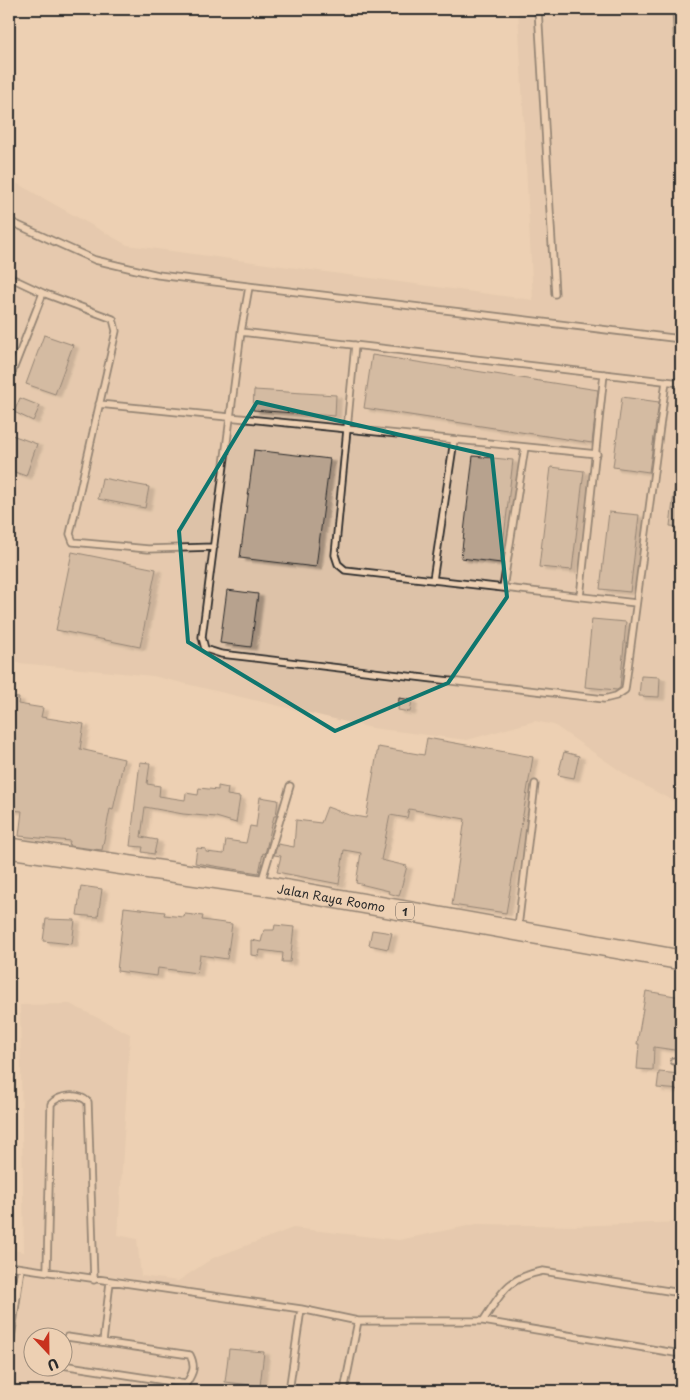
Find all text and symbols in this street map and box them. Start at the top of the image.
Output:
street label: Jalan Raya Roomo [276,879,387,916]
road number: 1 [396,902,414,919]
north arrow [22,1328,72,1378]
text: U [44,1353,62,1376]

